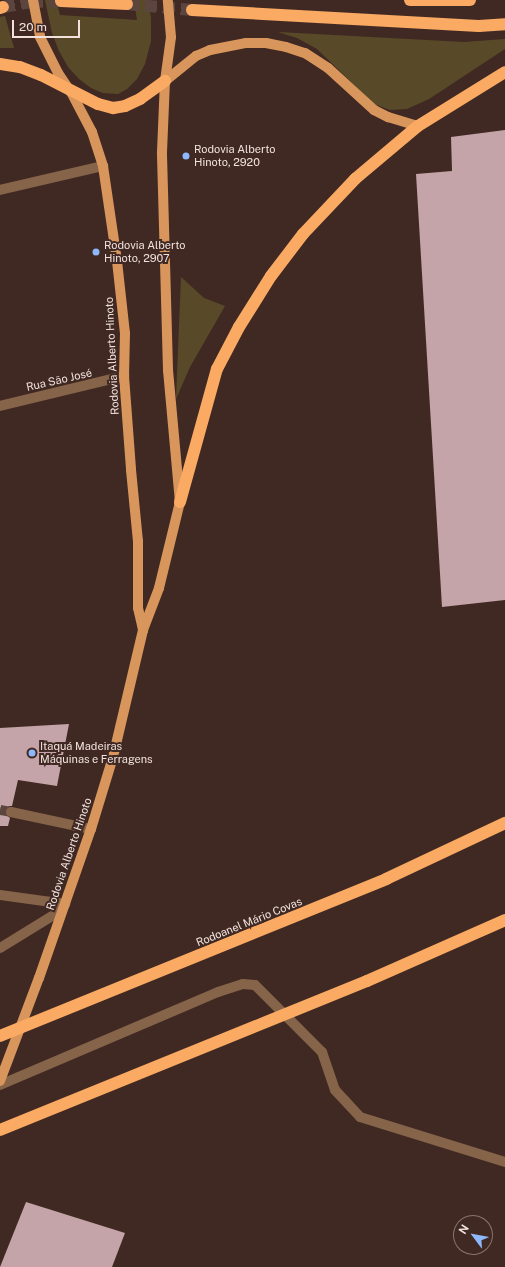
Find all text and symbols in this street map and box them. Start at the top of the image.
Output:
scale bar [14,12,82,38]
text: 20 m [19,20,47,34]
place label: Rodovia Alberto Hinoto, 2920 [194,143,276,169]
marker: Rodovia Alberto Hinoto, 2920 [181,151,191,161]
place label: Rodovia Alberto Hinoto, 2907 [104,239,186,265]
marker: Rodovia Alberto Hinoto, 2907 [91,247,101,257]
street label: Rodovia Alberto Hinoto [102,297,122,415]
street label: Rua São José [25,366,93,394]
place label: Itaquá Madeiras Máquinas e Ferragens [40,740,153,766]
marker: Itaquá Madeiras Máquinas e Ferragens [27,748,37,758]
street label: Rodovia Alberto Hinoto [44,796,94,912]
street label: Rodoanel Mário Covas [194,895,304,949]
north arrow [453,1215,493,1255]
text: N [456,1222,471,1236]

